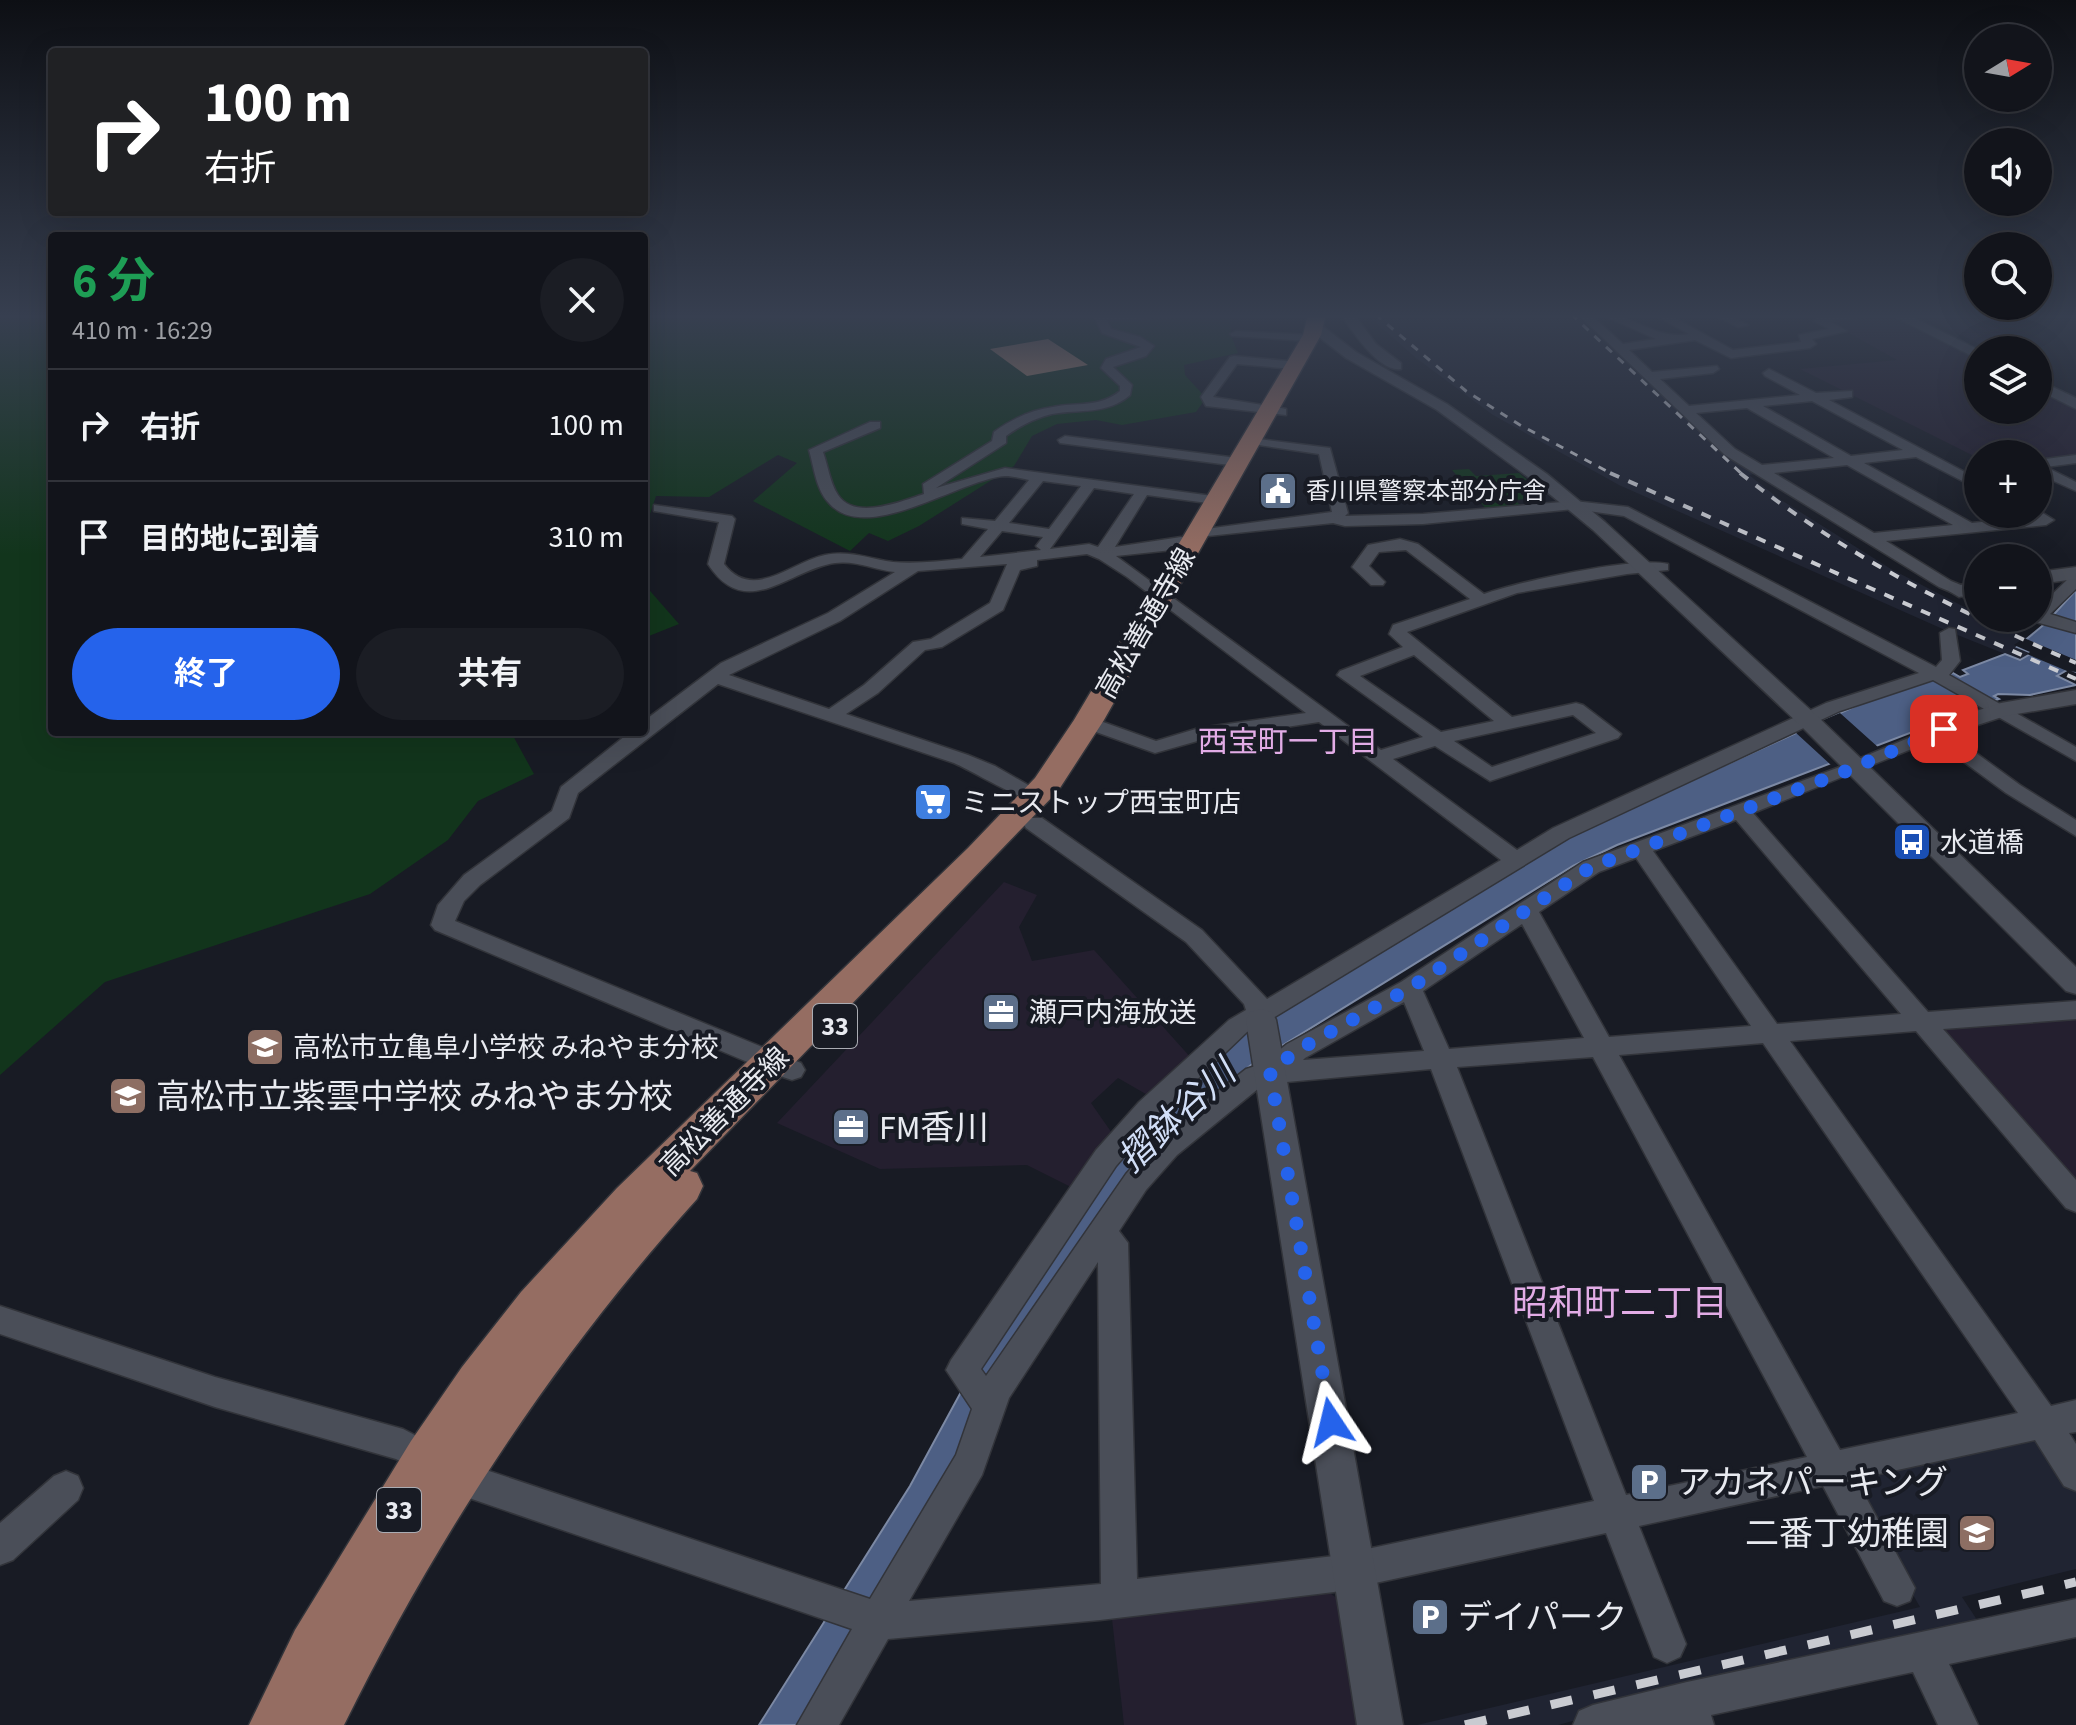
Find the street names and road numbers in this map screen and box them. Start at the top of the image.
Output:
street label: 高松善通寺線 [1087,541,1205,706]
road number: 33 [813,1004,857,1048]
street label: 高松善通寺線 [651,1038,798,1185]
road number: 33 [377,1488,421,1532]

